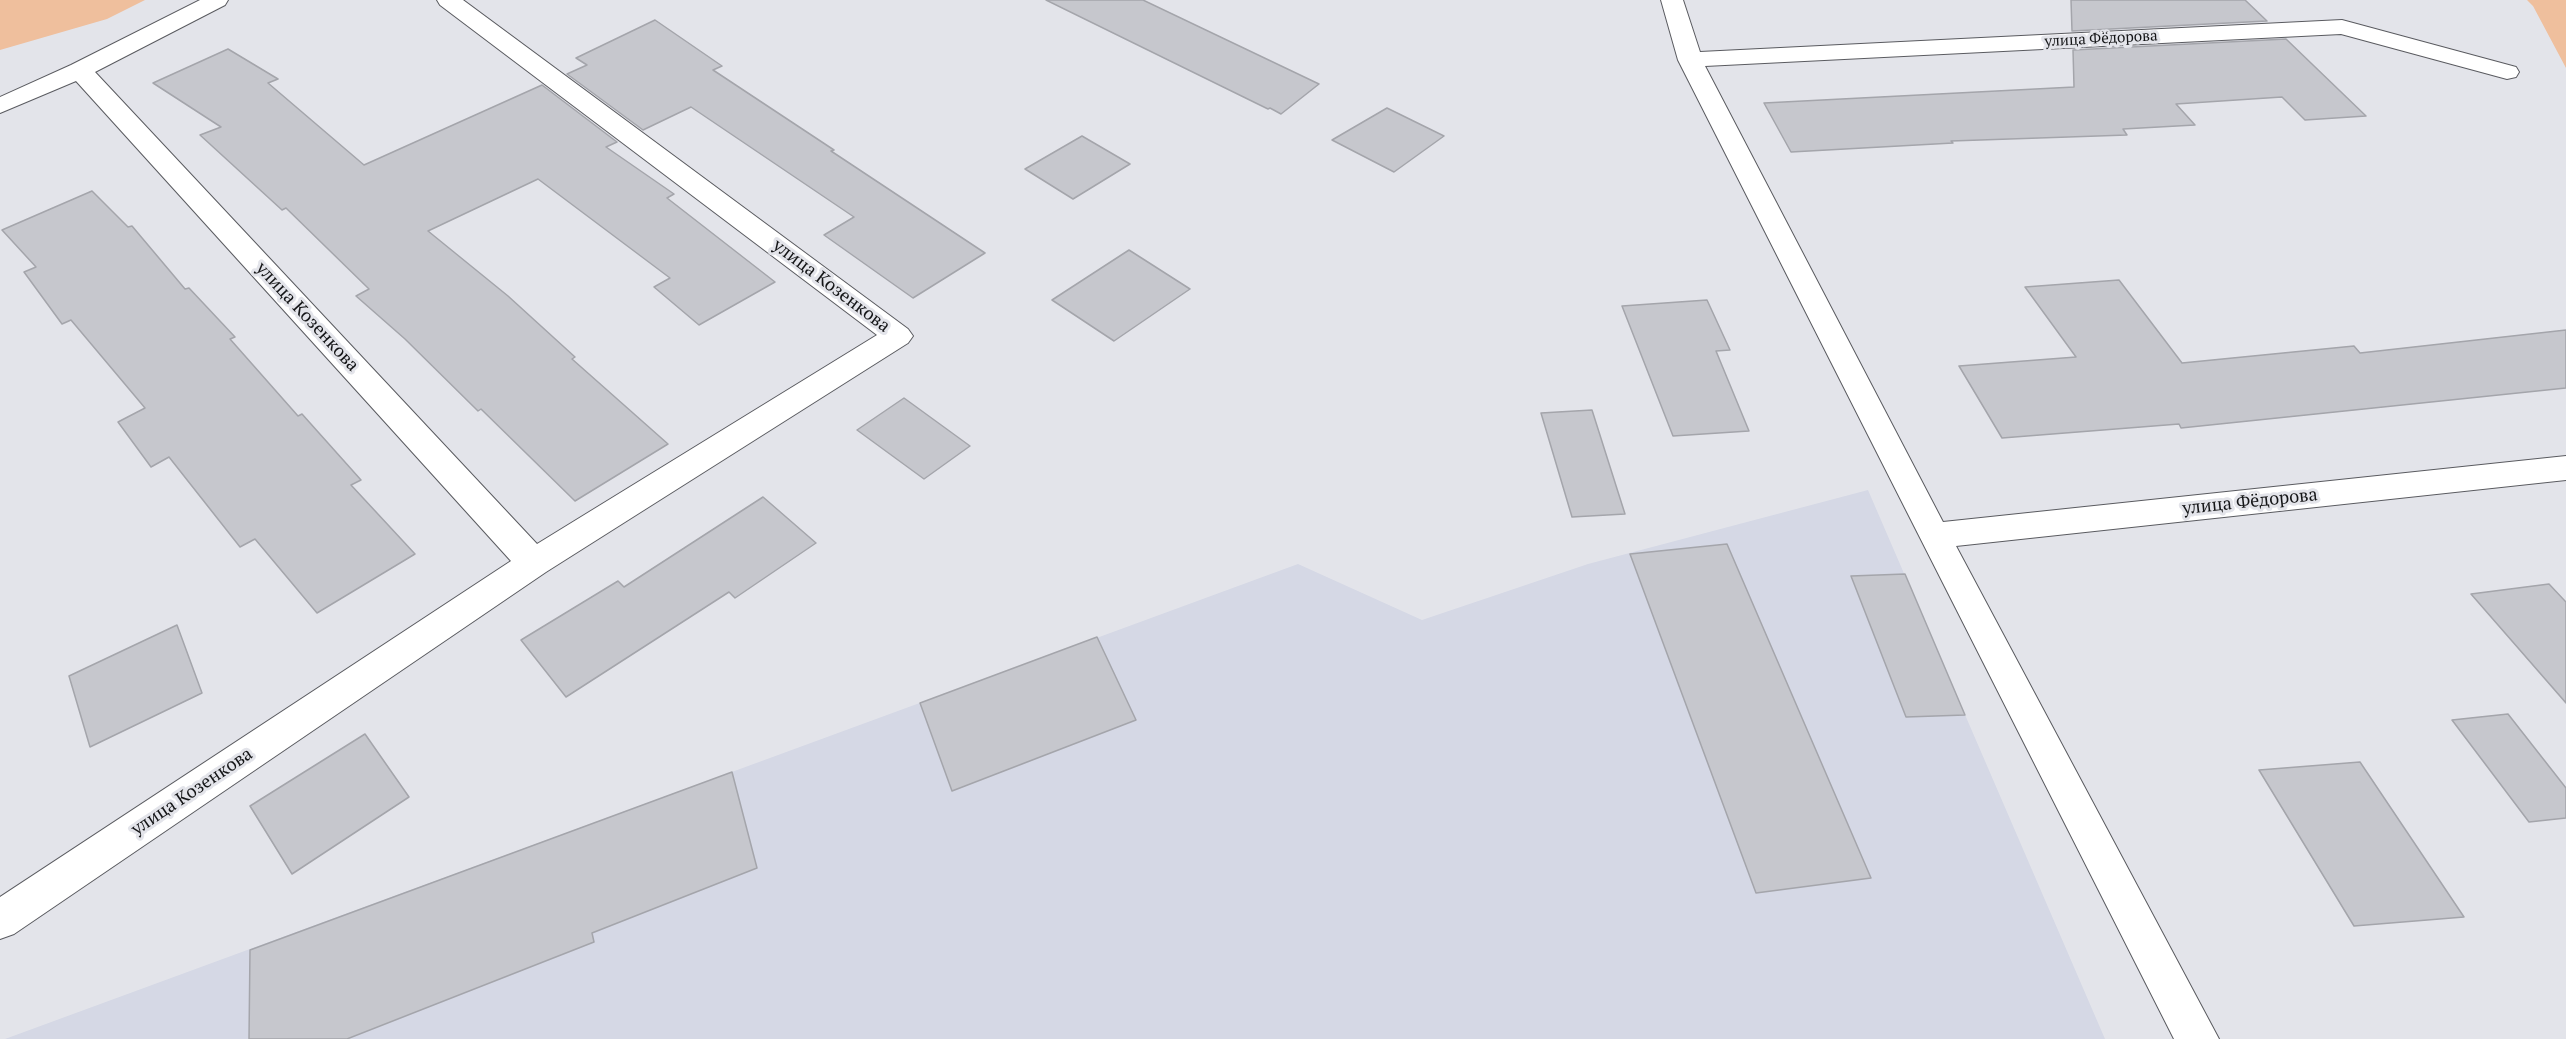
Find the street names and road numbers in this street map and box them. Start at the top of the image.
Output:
street label: улица Фёдорова [2044,27,2158,51]
street label: улица Козенкова [768,235,894,337]
street label: улица Козенкова [251,258,363,376]
street label: улица Фёдорова [2181,484,2319,520]
street label: улица Козенкова [127,743,257,841]

